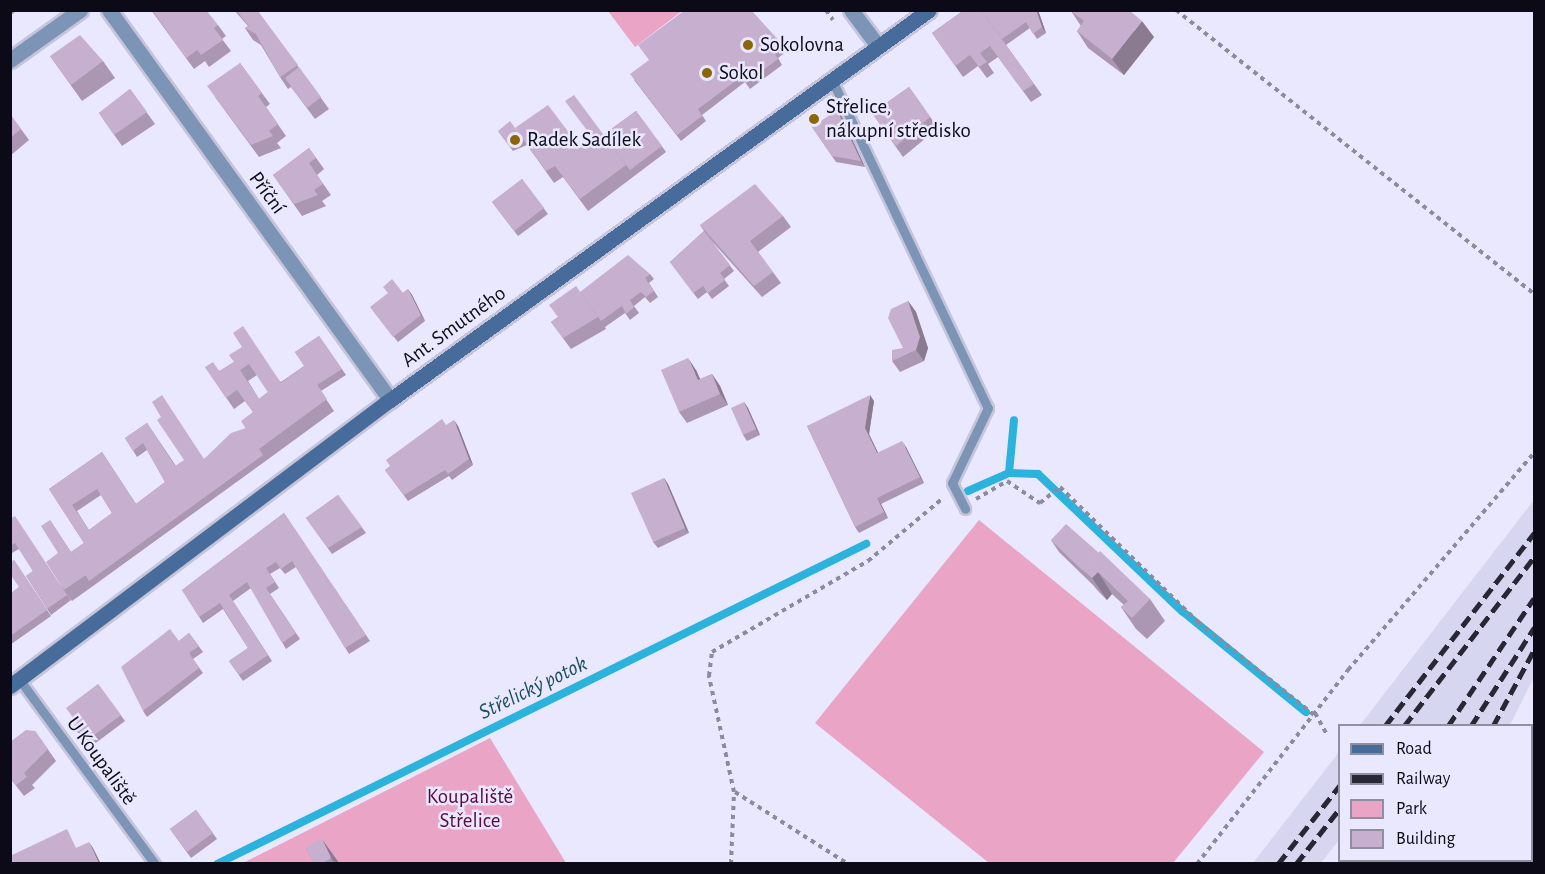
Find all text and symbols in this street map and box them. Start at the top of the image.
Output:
place label: Sokolovna [760,32,844,58]
marker: Sokolovna [741,38,755,52]
place label: Sokol [719,60,764,86]
marker: Sokol [700,66,714,80]
place label: Střelice, nákupní středisko [826,94,971,144]
marker: Střelice, nákupní středisko [807,112,821,126]
place label: Radek Sadílek [527,127,641,153]
marker: Radek Sadílek [508,133,522,147]
street label: Příční [243,167,291,219]
street label: Ant. Smutného [397,281,511,373]
water label: Střelický potok [474,650,592,726]
street label: U Koupaliště [60,712,142,810]
legend [1338,724,1533,862]
text: Road [1396,740,1432,758]
text: Railway [1396,770,1450,788]
park label: Koupaliště Střelice [427,784,513,834]
text: Park [1396,800,1427,818]
text: Building [1396,830,1455,848]

